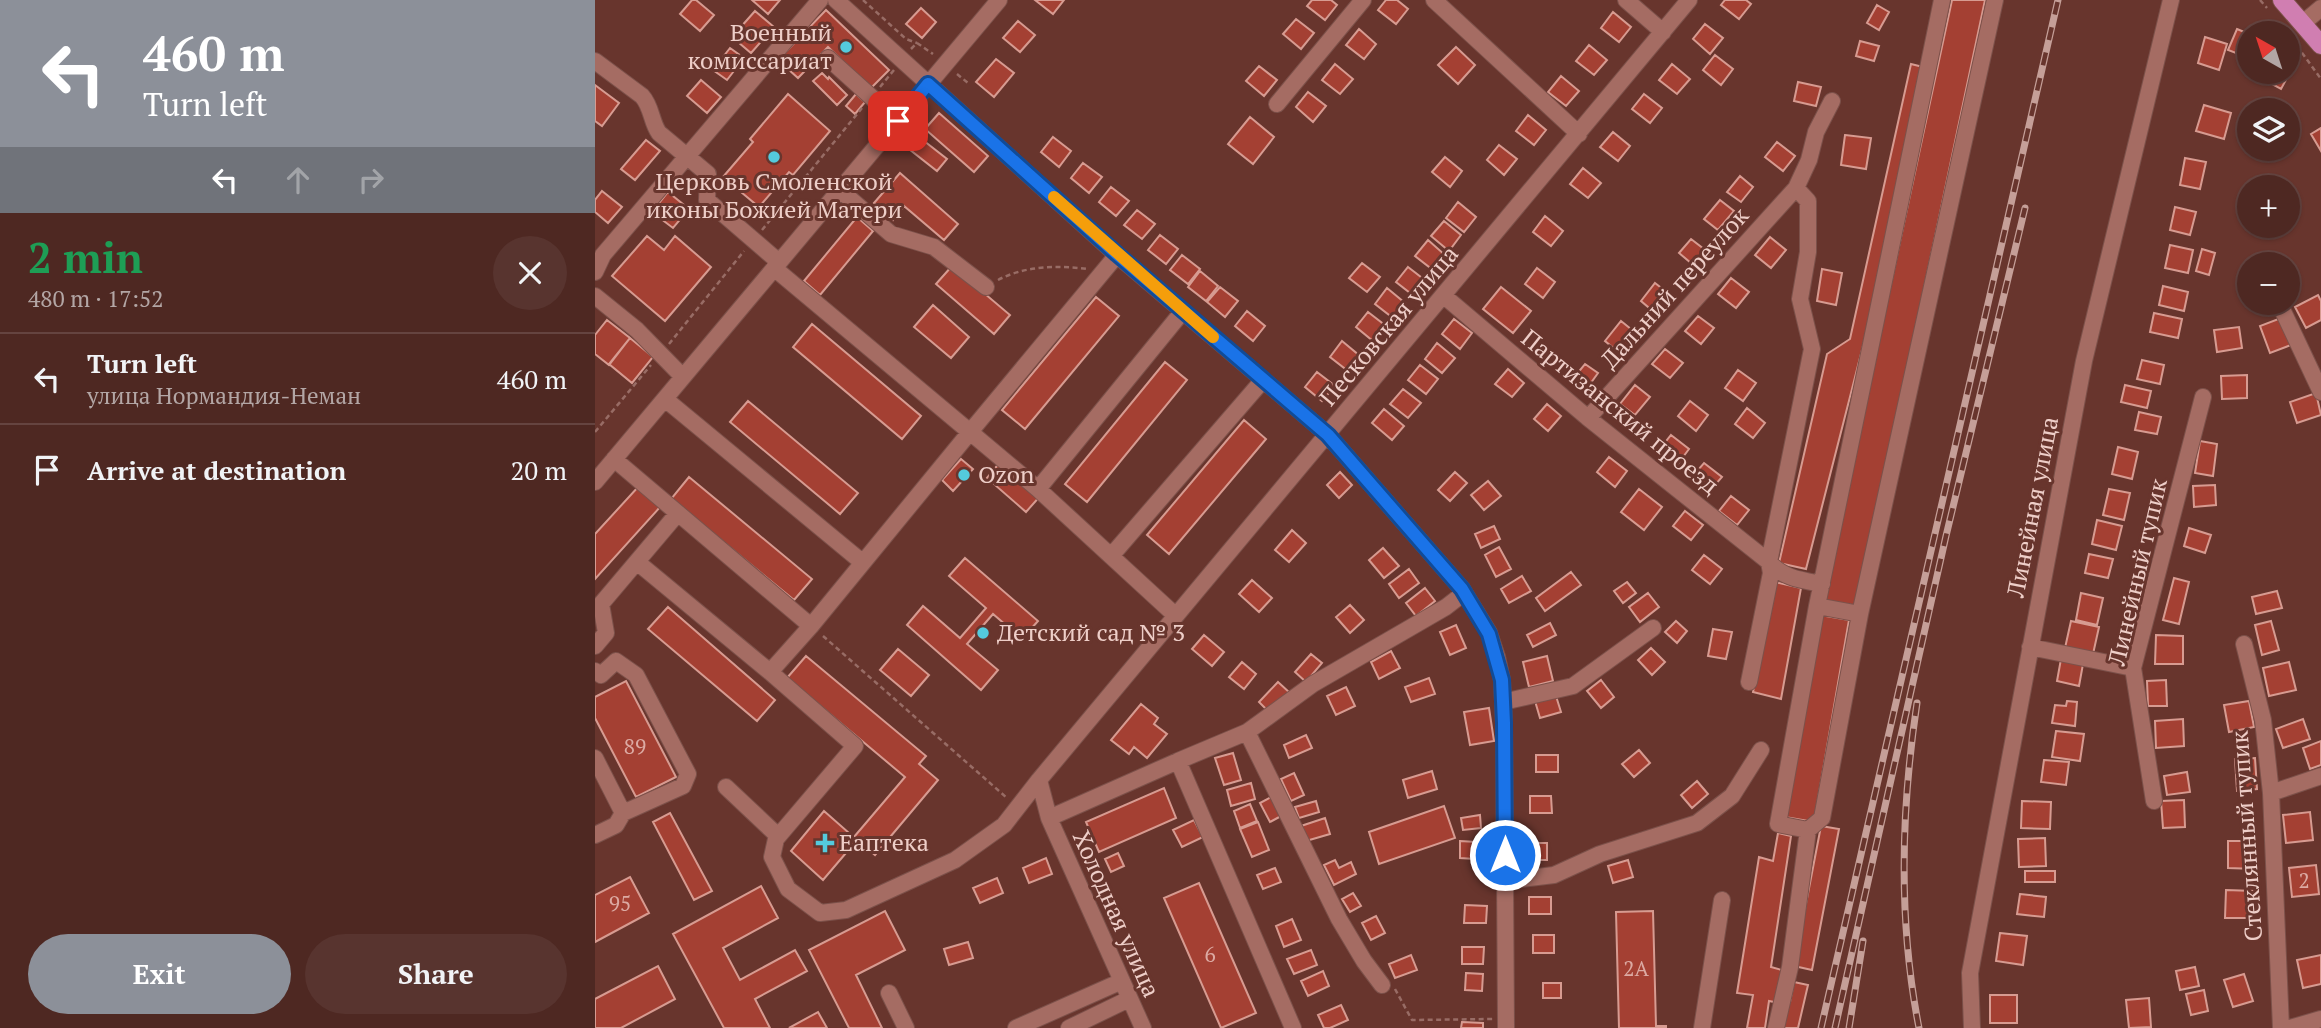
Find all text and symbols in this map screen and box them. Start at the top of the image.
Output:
place label: Военный комиссариат [687,16,832,76]
text: 460 m [143,20,285,85]
north arrow [2237,21,2299,84]
map controls [2237,21,2300,315]
icon: left [28,28,119,119]
marker: Военный комиссариат [838,39,854,55]
text: Turn left [143,83,267,125]
pin [868,91,928,151]
button: layers [2237,98,2300,161]
icon: arrive [879,102,917,140]
marker: Церковь Смоленской иконы Божией Матери [766,149,782,165]
icon: left [206,161,244,199]
icon: ahead [279,161,317,199]
icon: right [352,161,390,199]
place label: Церковь Смоленской иконы Божией Матери [646,165,902,225]
button: + [2237,175,2300,238]
street label: Дальний переулок [1593,200,1755,375]
text: 2 min [28,229,143,285]
button: close [493,236,567,310]
street label: Песковская улица [1312,238,1465,412]
button: − [2237,252,2300,315]
text: 480 m · 17:52 [28,283,163,314]
street label: Партизанский проезд [1515,322,1726,501]
text: Turn left [87,346,197,380]
icon: left [28,360,66,398]
text: 460 m [497,362,567,396]
text: улица Нормандия-Неман [87,380,361,411]
street label: Линейная улица [1999,414,2065,601]
icon: arrive [28,451,66,489]
text: Arrive at destination [87,453,346,487]
text: 20 m [511,453,567,487]
place label: Ozon [978,458,1034,490]
marker: Ozon [956,467,972,483]
street label: Линейный тупик [2100,475,2174,669]
place label: Детский сад № 3 [997,616,1185,648]
marker: Детский сад № 3 [975,625,991,641]
street label: Стеклянный тупик [2223,730,2269,942]
house number: 89 [624,732,646,760]
position arrow [1468,818,1542,892]
street label: Холодная улица [1066,825,1168,1002]
place label: Еаптека [839,826,929,858]
marker: Еаптека [817,835,833,851]
house number: 2 [2298,866,2310,894]
house number: 95 [609,889,631,917]
button: Exit [28,934,291,1014]
button: Share [305,934,567,1014]
house number: 6 [1204,940,1216,968]
house number: 2А [1623,954,1649,982]

